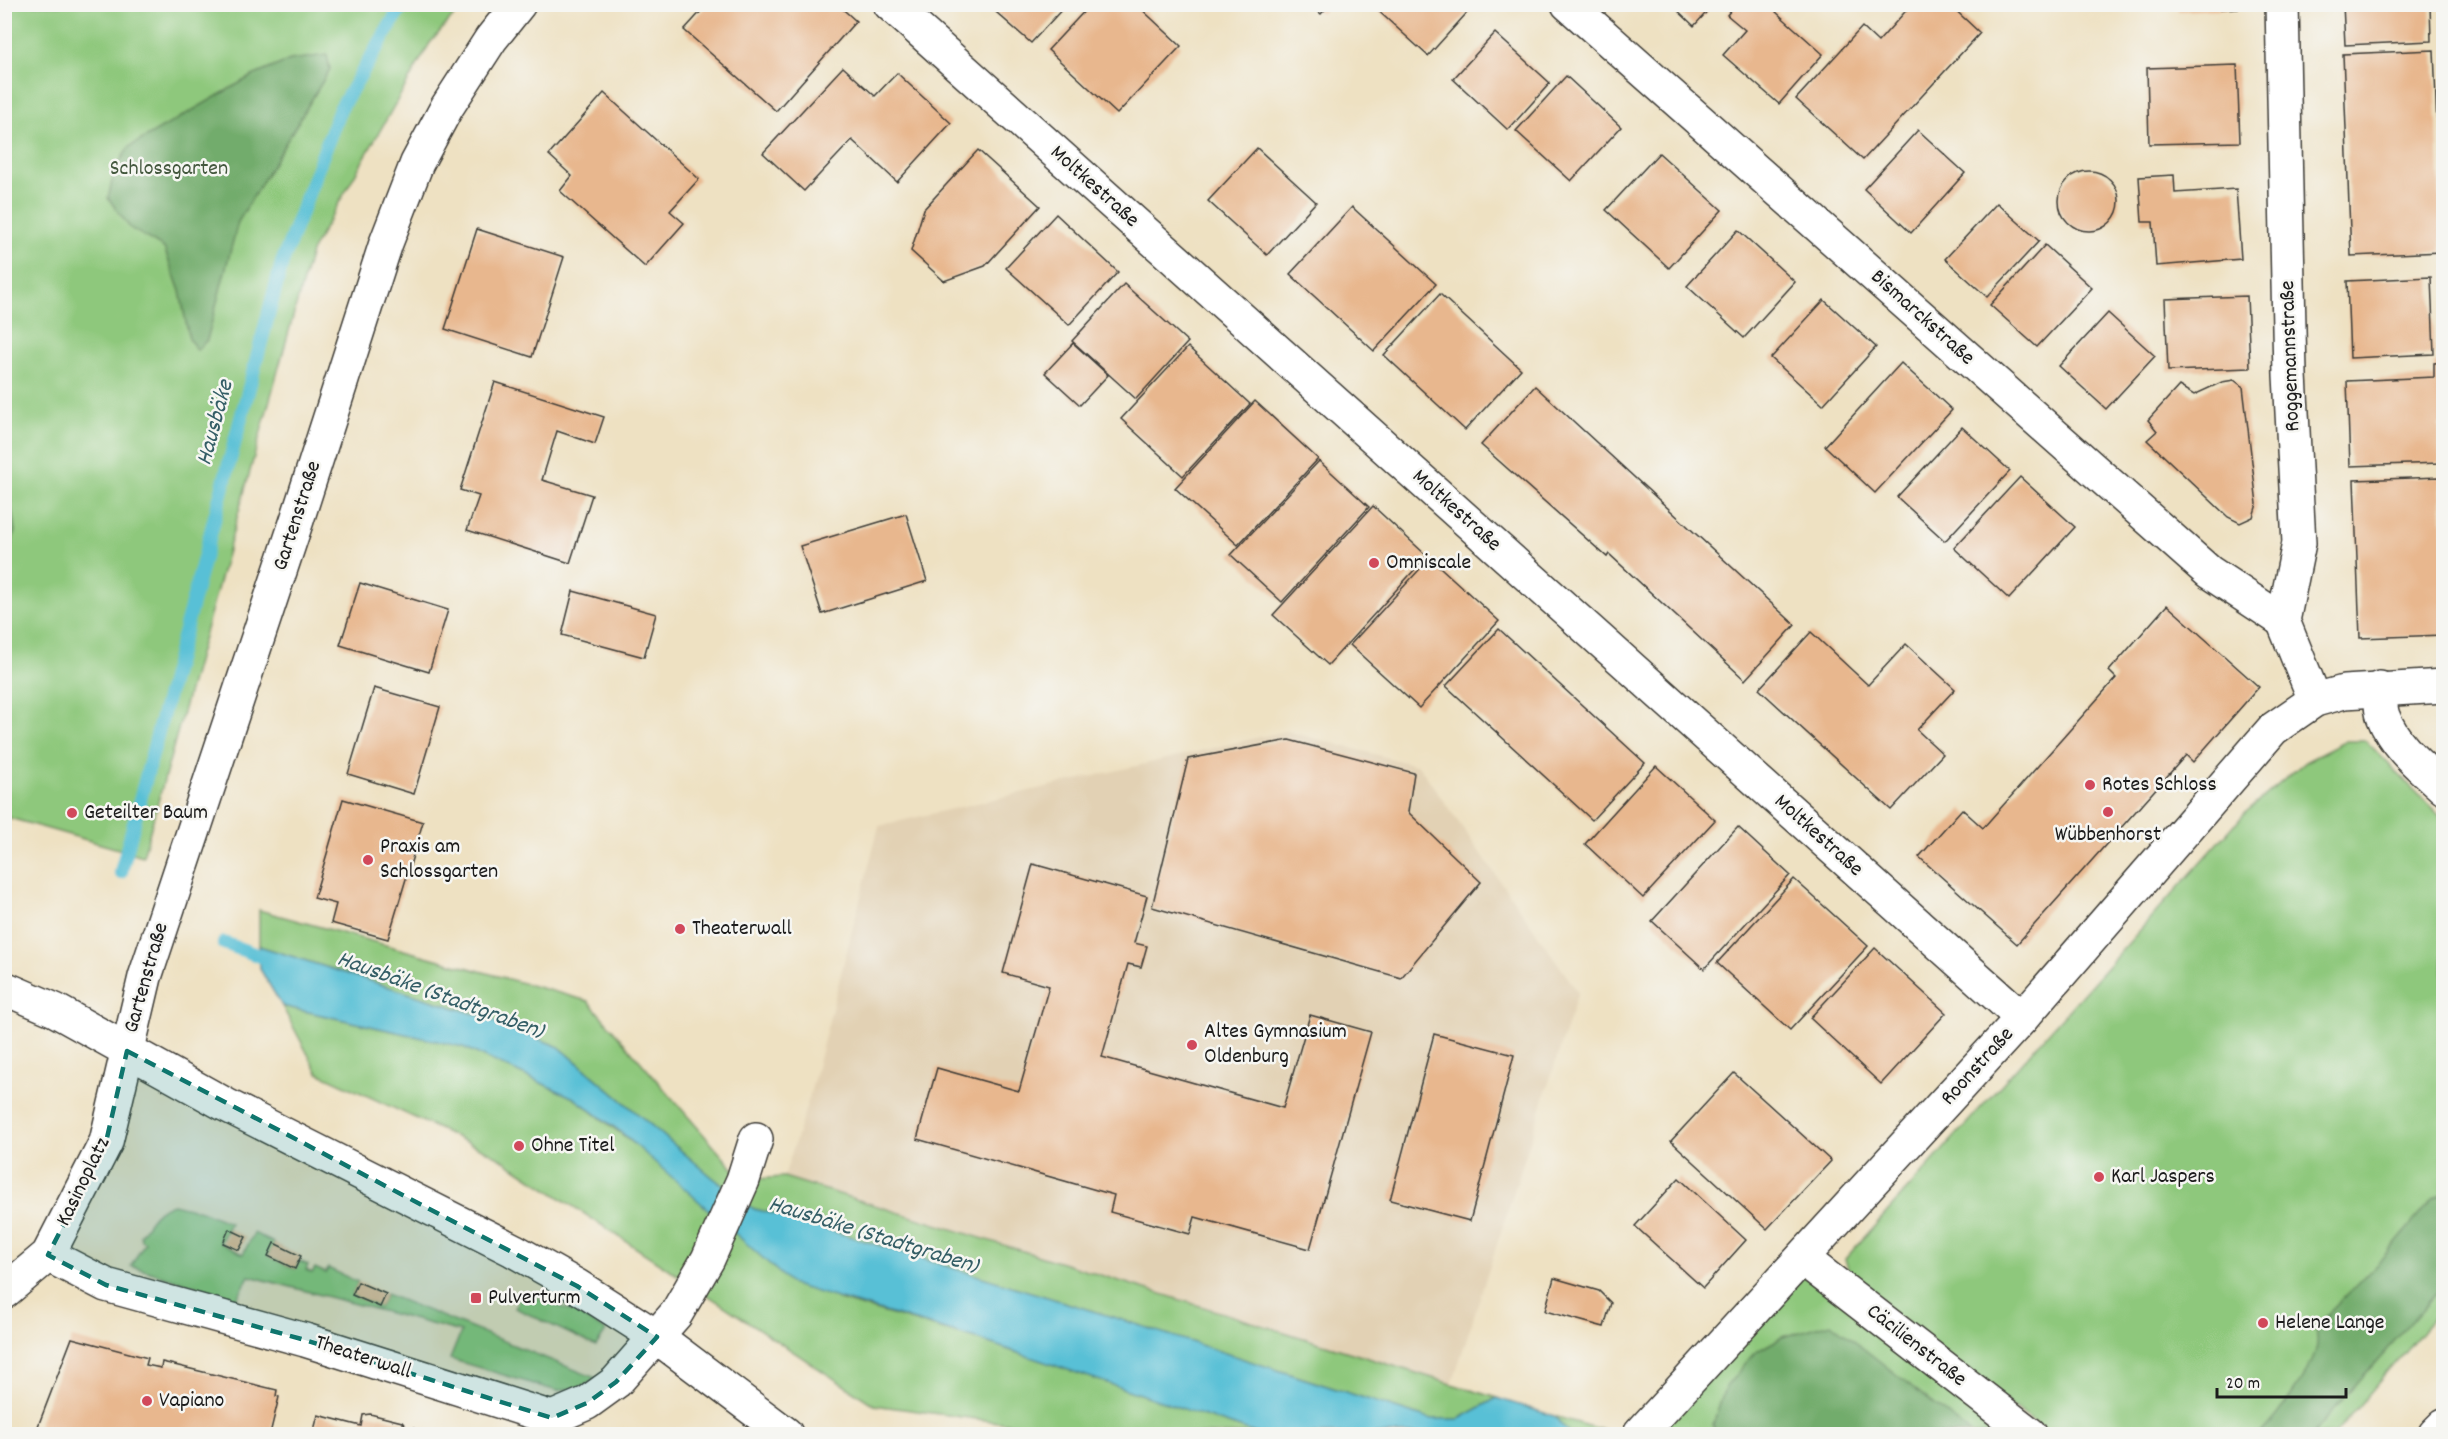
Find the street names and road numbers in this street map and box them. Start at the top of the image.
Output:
street label: Moltkestraße [1042,138,1146,236]
street label: Bismarckstraße [1863,263,1981,373]
street label: Roggemannstraße [2273,280,2309,432]
street label: Gartenstraße [266,457,330,575]
street label: Moltkestraße [1404,462,1508,560]
street label: Moltkestraße [1766,787,1870,885]
street label: Gartenstraße [116,919,178,1037]
street label: Roonstraße [1934,1021,2022,1113]
street label: Kasinoplatz [49,1132,119,1232]
street label: Cäcilienstraße [1859,1297,1973,1395]
street label: Theaterwall [311,1328,415,1388]

